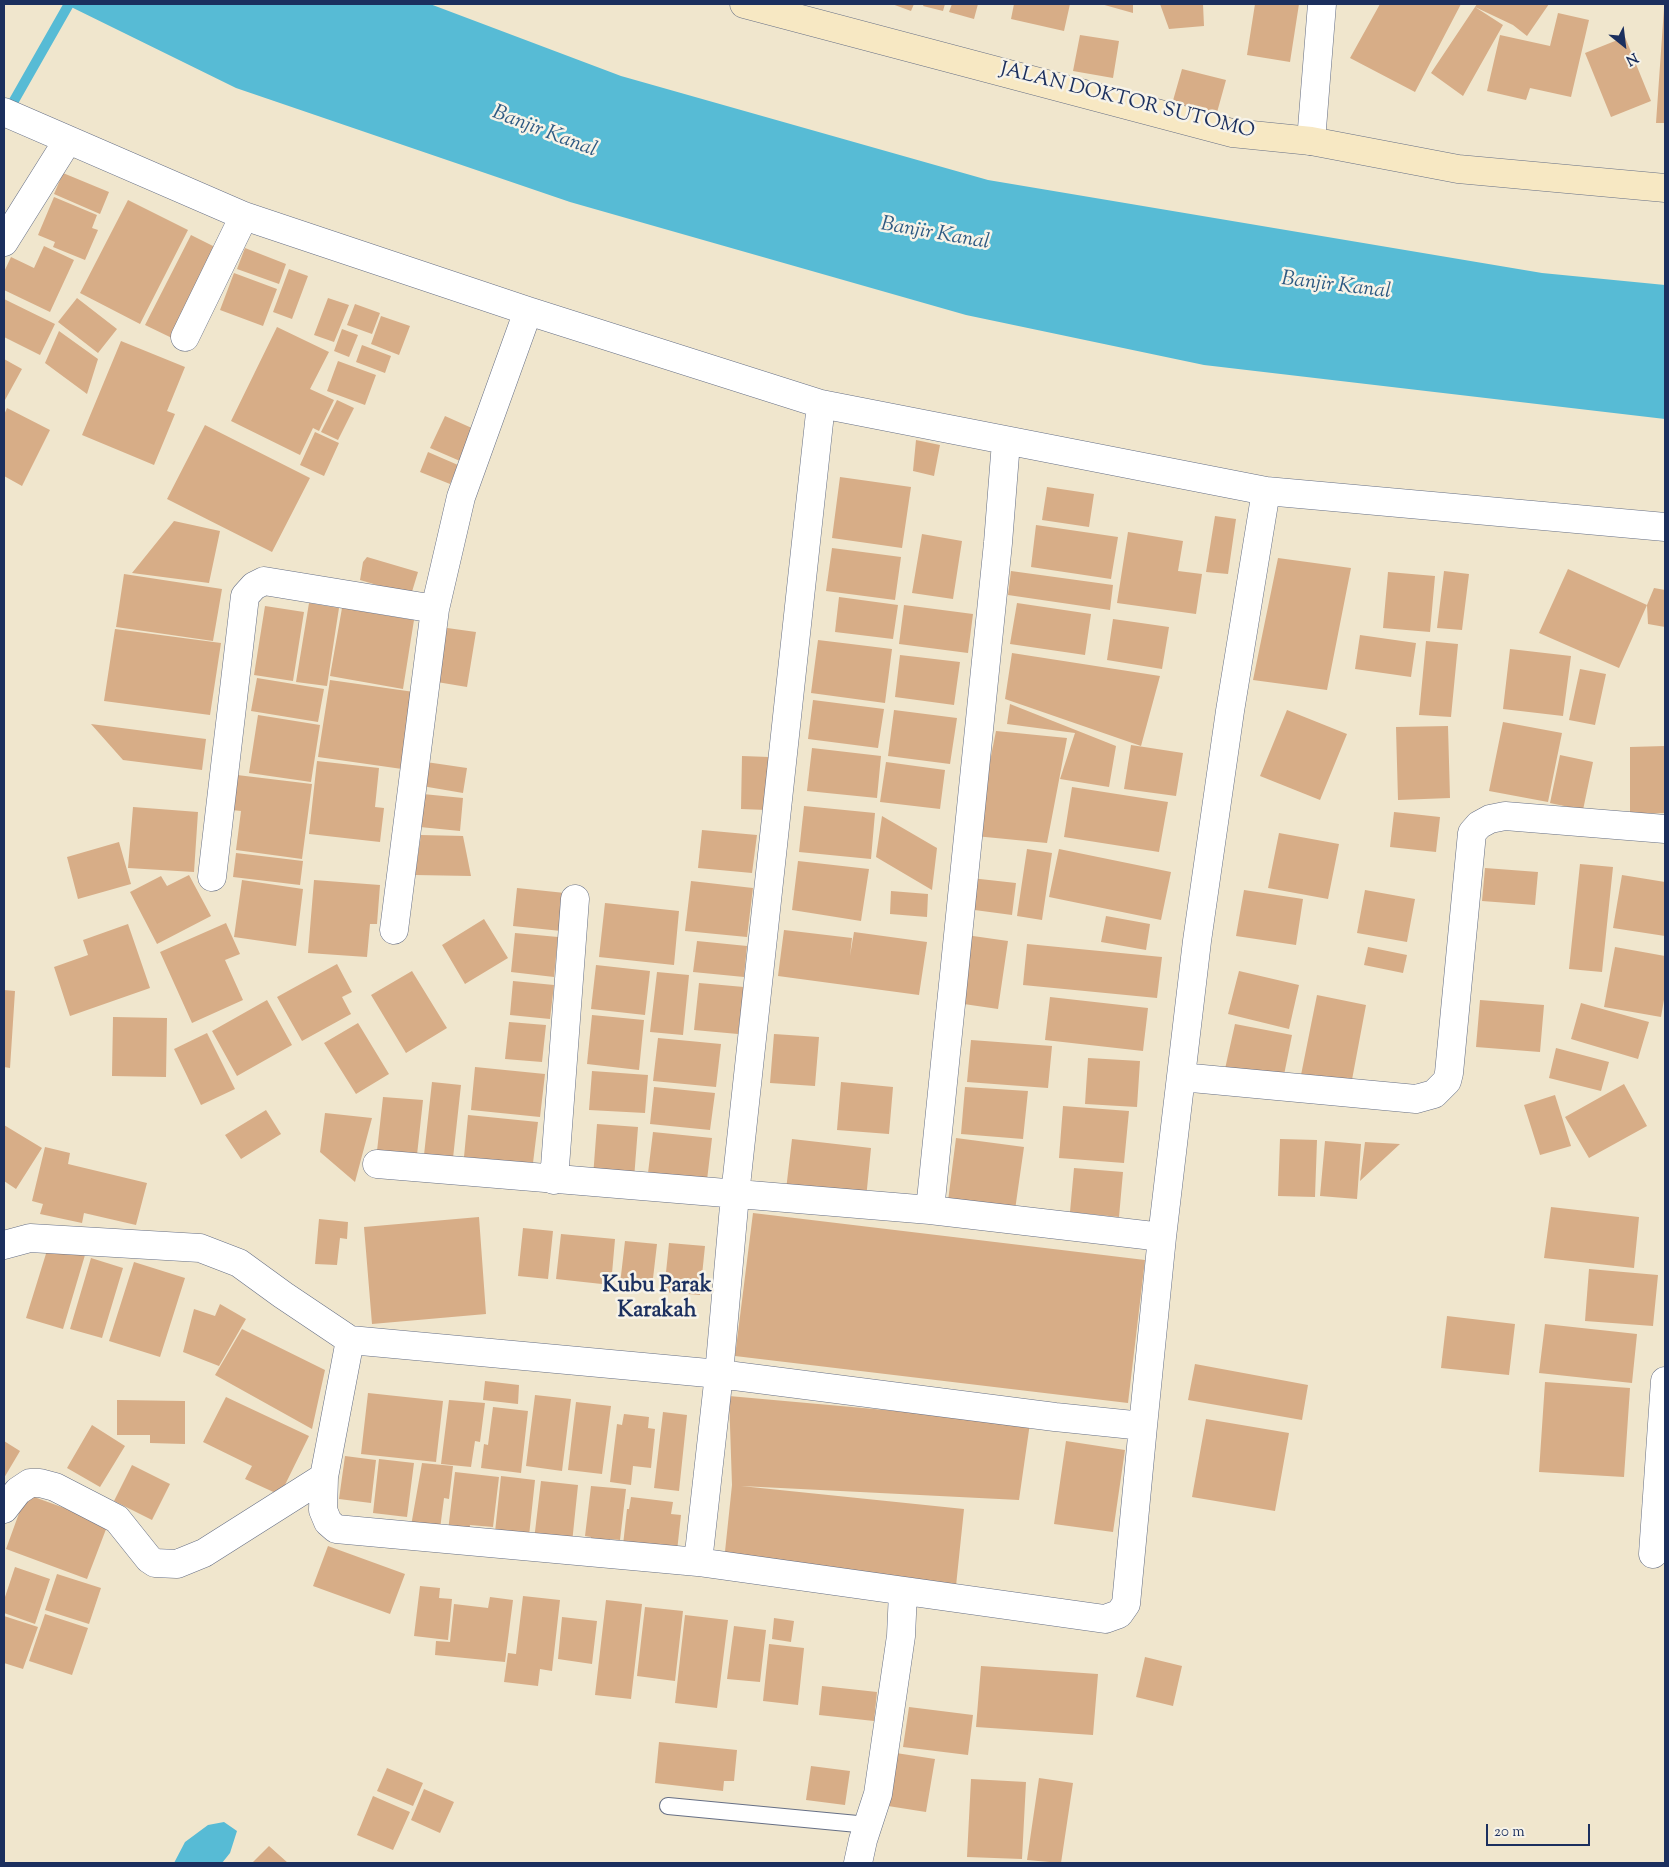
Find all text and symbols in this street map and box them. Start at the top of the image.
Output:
north arrow [1599,20,1649,70]
text: N [1622,47,1641,70]
street label: JALAN DOKTOR SUTOMO [997,59,1257,145]
water label: Banjir Kanal [488,102,600,164]
water label: Banjir Kanal [879,213,991,257]
water label: Banjir Kanal [1280,268,1392,306]
district label: Kubu Parak Karakah [602,1274,712,1325]
scale bar [1489,1814,1593,1846]
text: 20 m [1494,1822,1525,1843]

